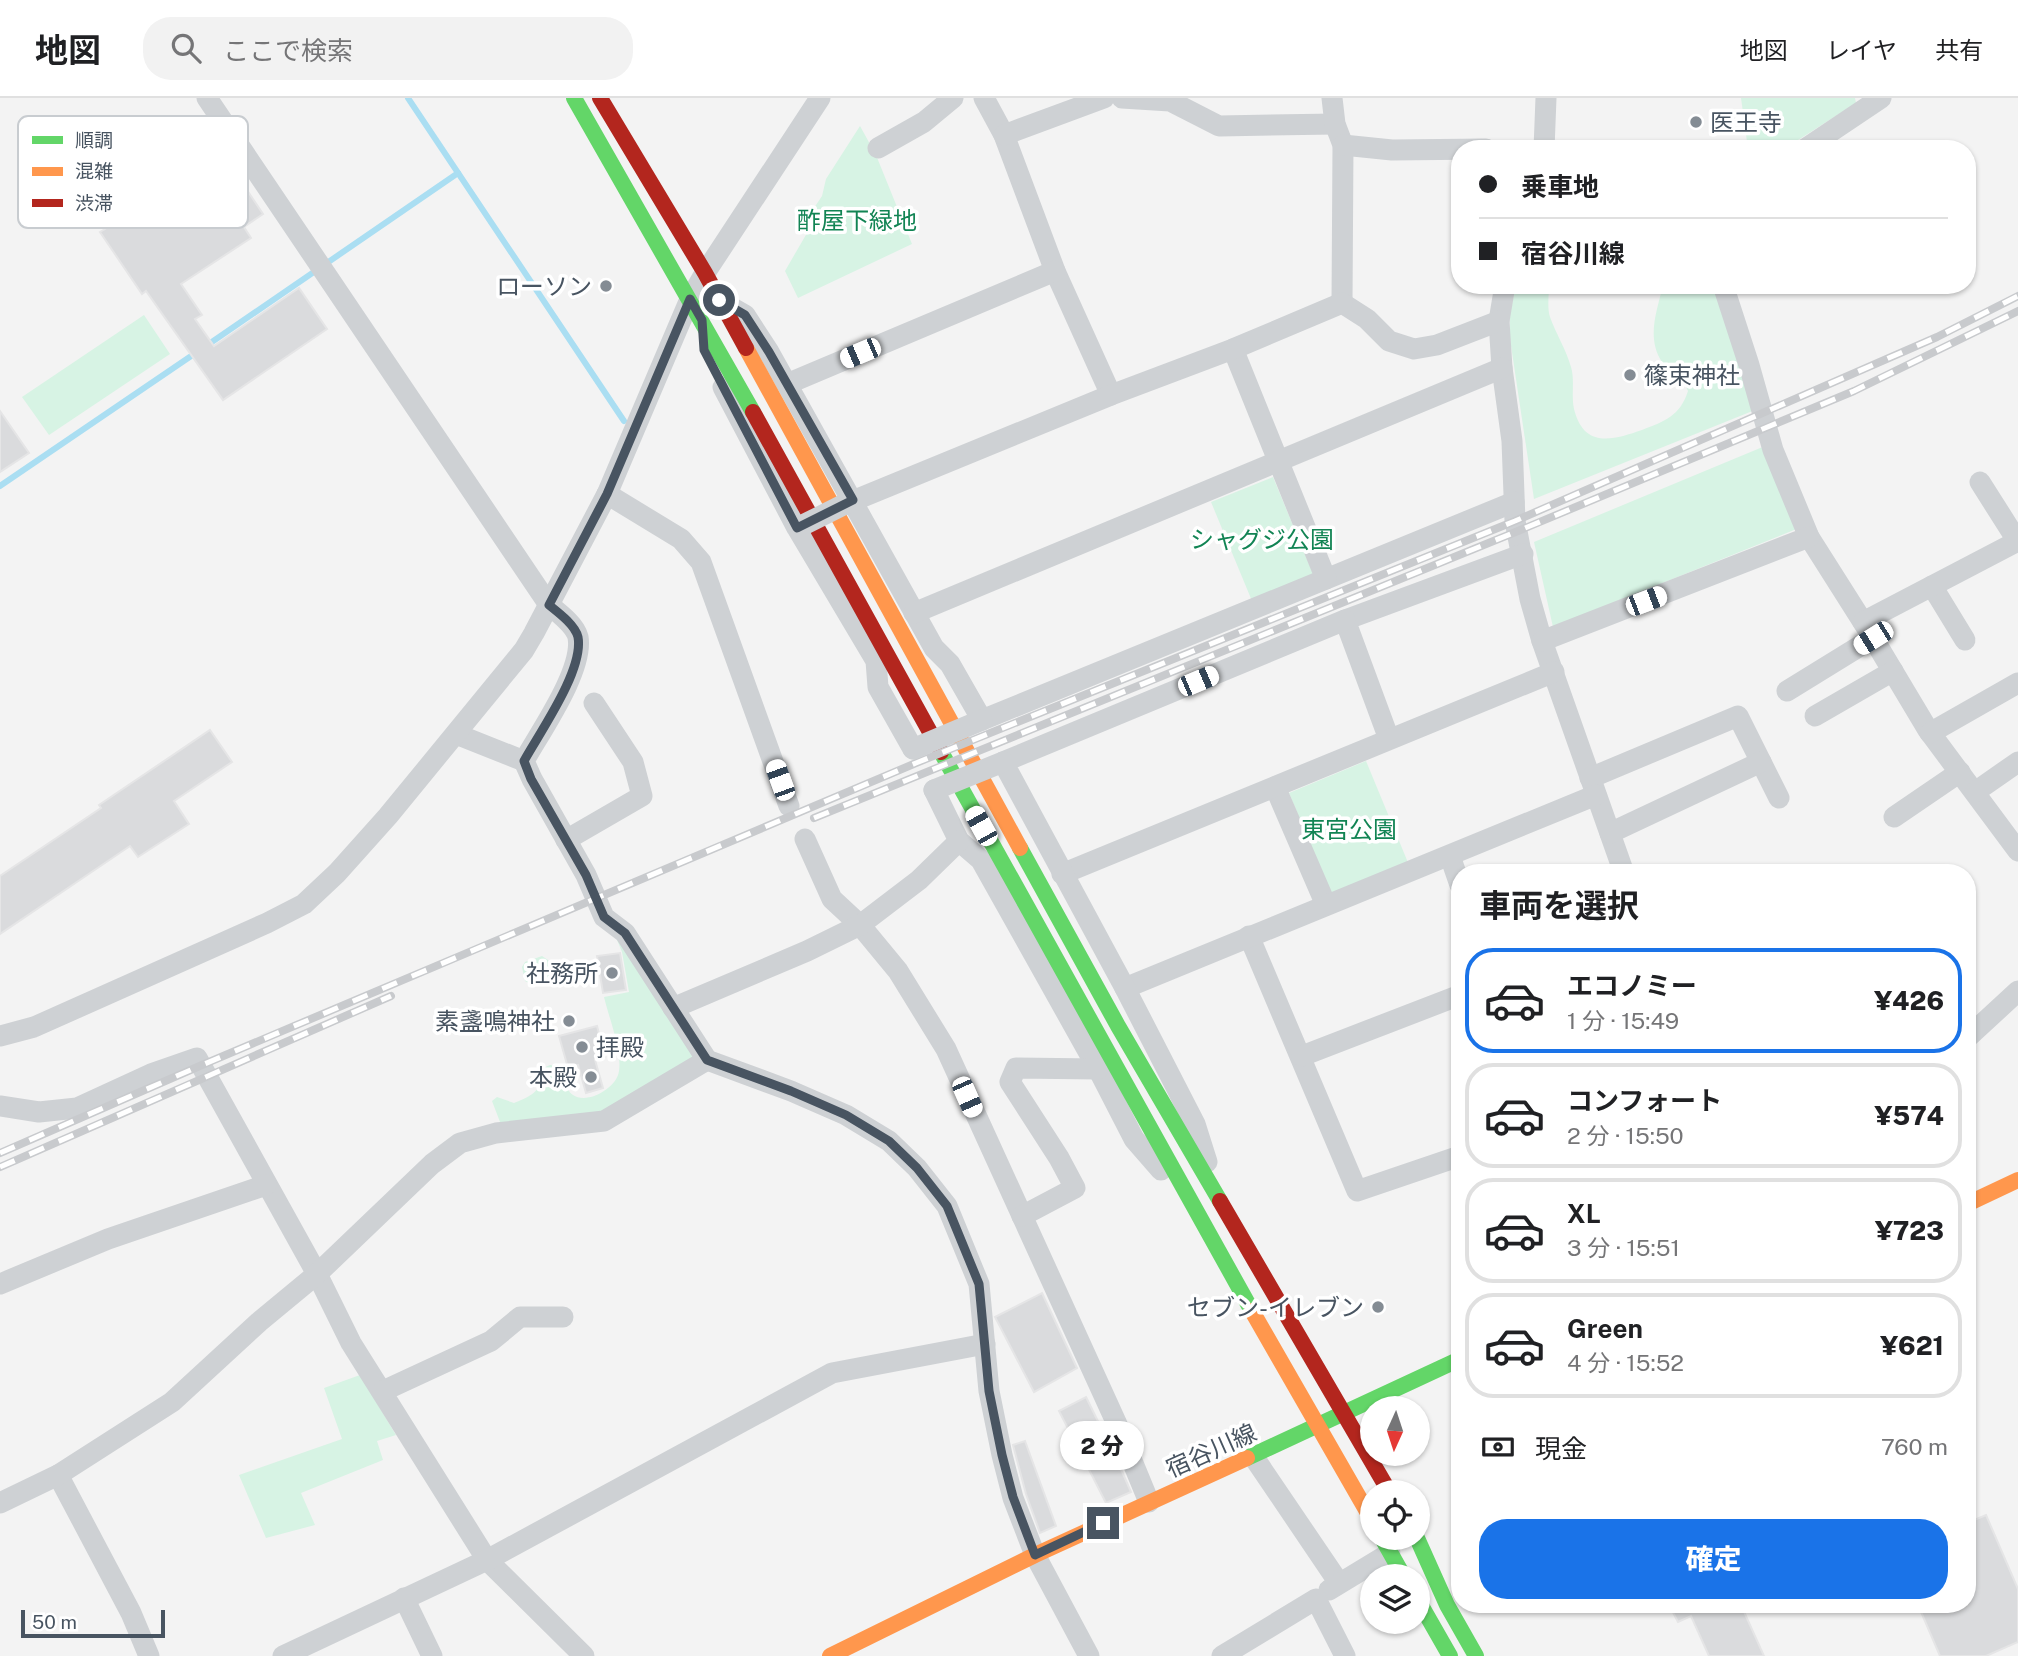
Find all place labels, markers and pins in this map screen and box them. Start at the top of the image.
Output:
place label: 医王寺 [1710,108,1782,136]
marker: 医王寺 [1688,114,1704,130]
place label: ローソン [496,272,592,300]
marker: ローソン [598,278,614,294]
place label: 篠束神社 [1644,361,1740,389]
marker: 篠束神社 [1622,367,1638,383]
place label: 社務所 [526,959,598,987]
marker: 社務所 [604,965,620,981]
place label: 素盞鳴神社 [435,1007,555,1035]
marker: 素盞鳴神社 [561,1013,577,1029]
place label: 拝殿 [596,1033,644,1061]
marker: 拝殿 [574,1039,590,1055]
place label: 本殿 [529,1063,577,1091]
marker: 本殿 [583,1069,599,1085]
place label: セブン-イレブン [1187,1293,1364,1321]
marker: セブン-イレブン [1370,1299,1386,1315]

